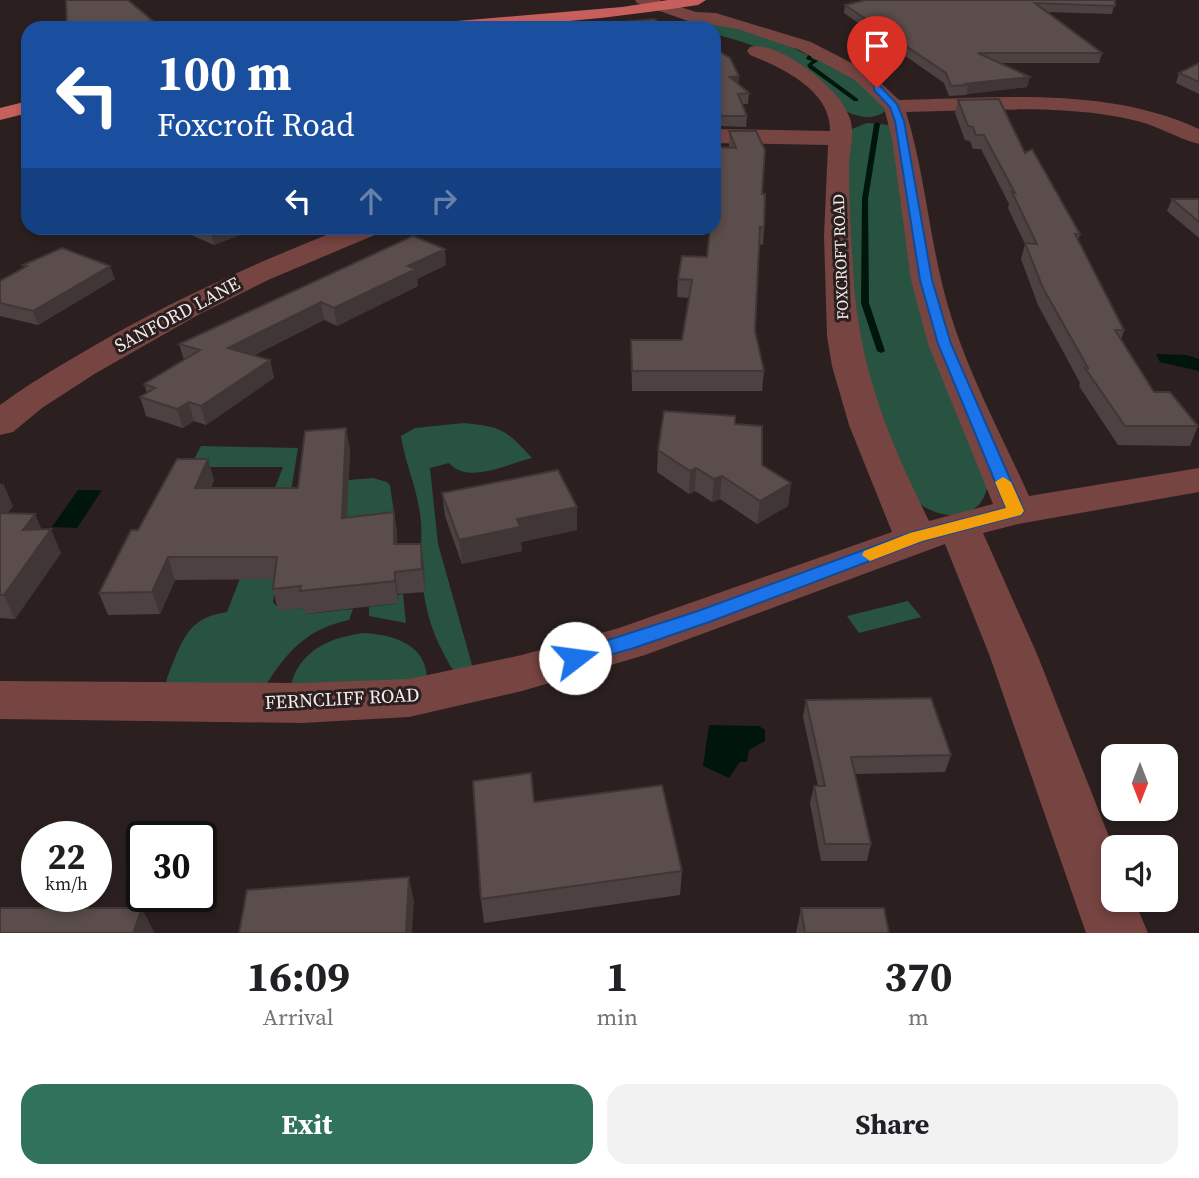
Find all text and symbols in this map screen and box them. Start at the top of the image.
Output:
pin [847,16,907,88]
icon: arrive [858,27,896,65]
text: 100 m [157,39,292,106]
icon: left [42,49,133,140]
text: Foxcroft Road [157,103,354,147]
icon: left [279,182,317,220]
icon: ahead [352,182,390,220]
icon: right [425,182,463,220]
street label: FOXCROFT ROAD [827,194,853,320]
street label: SANFORD LANE [110,270,244,358]
position arrow [538,621,612,695]
street label: FERNCLIFF ROAD [264,681,420,715]
north arrow [1101,744,1178,821]
map controls [1101,744,1178,912]
speed limit sign: 30 [126,821,217,912]
text: 22 [48,833,85,881]
button: sound [1101,835,1178,912]
text: km/h [45,871,88,896]
text: 16:09 [246,947,350,1005]
text: 1 [606,947,629,1005]
text: 370 [884,947,953,1005]
text: Arrival [263,1001,334,1033]
text: min [596,1001,638,1033]
text: m [908,1001,929,1033]
button: Exit [21,1084,593,1164]
button: Share [607,1084,1178,1164]

